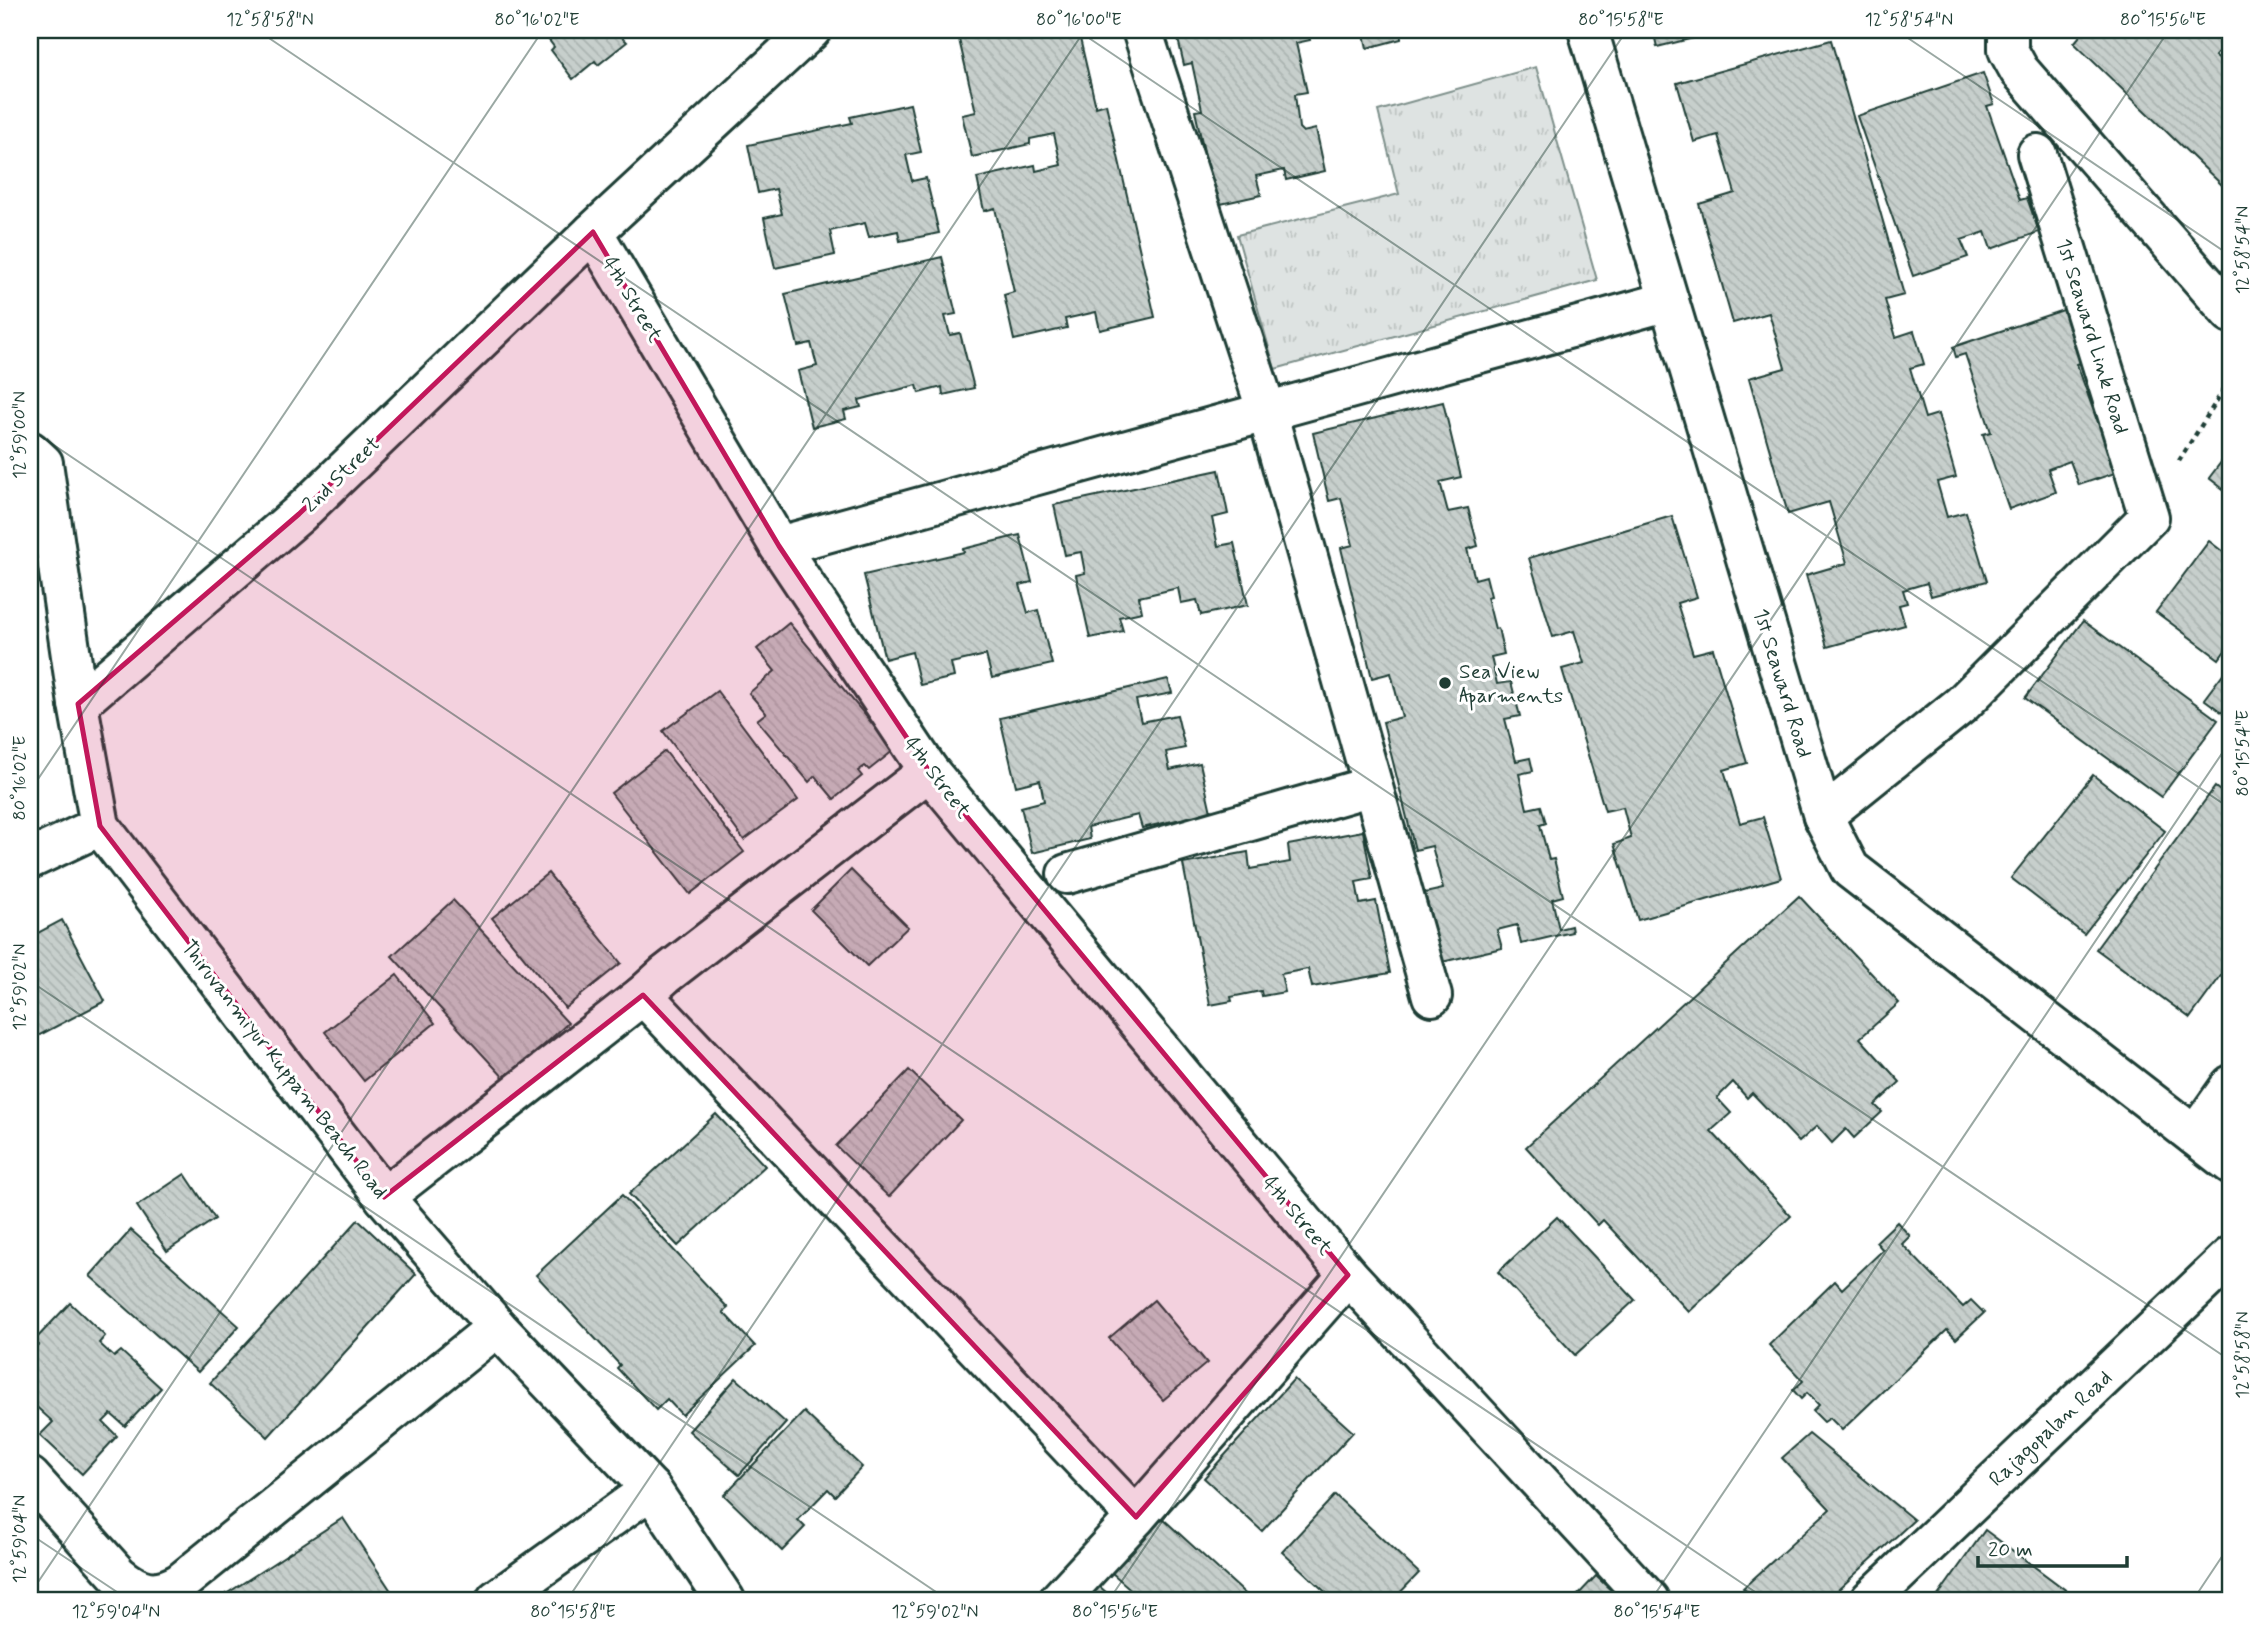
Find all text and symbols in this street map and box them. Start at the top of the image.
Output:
text: 12°58'58"N [226,8,314,32]
text: 80°16'02"E [495,8,579,32]
text: 80°16'00"E [1036,8,1122,32]
text: 80°15'58"E [1578,8,1664,32]
text: 12°58'54"N [1865,8,1953,32]
text: 80°15'56"E [2120,8,2206,32]
text: 12°58'54"N [2231,206,2255,294]
street label: 1st Seaward Link Road [2049,235,2135,438]
street label: 4th Street [595,251,669,348]
text: 12°59'00"N [8,391,32,479]
street label: 2nd Street [297,430,387,519]
street label: 1st Seaward Road [1746,605,1818,761]
place label: Sea View Aparments [1459,658,1563,711]
marker: Sea View Aparments [1437,675,1453,691]
text: 80°15'54"E [2231,710,2255,796]
street label: 4th Street [897,731,978,825]
text: 80°16'02"E [8,736,32,820]
street label: Thiruvanmiyur Kuppam Beach Road [174,935,394,1205]
text: 12°59'02"N [8,943,32,1031]
street label: 4th Street [1256,1170,1339,1262]
text: 12°58'58"N [2231,1311,2255,1399]
street label: Rajagopalan Road [1983,1364,2119,1494]
text: 12°59'04"N [8,1495,32,1583]
scale bar [1978,1525,2126,1569]
text: 20 m [1988,1536,2033,1564]
text: 12°59'04"N [72,1600,160,1624]
text: 80°15'58"E [530,1600,616,1624]
text: 12°59'02"N [891,1600,979,1624]
text: 80°15'56"E [1072,1600,1158,1624]
text: 80°15'54"E [1614,1600,1700,1624]

